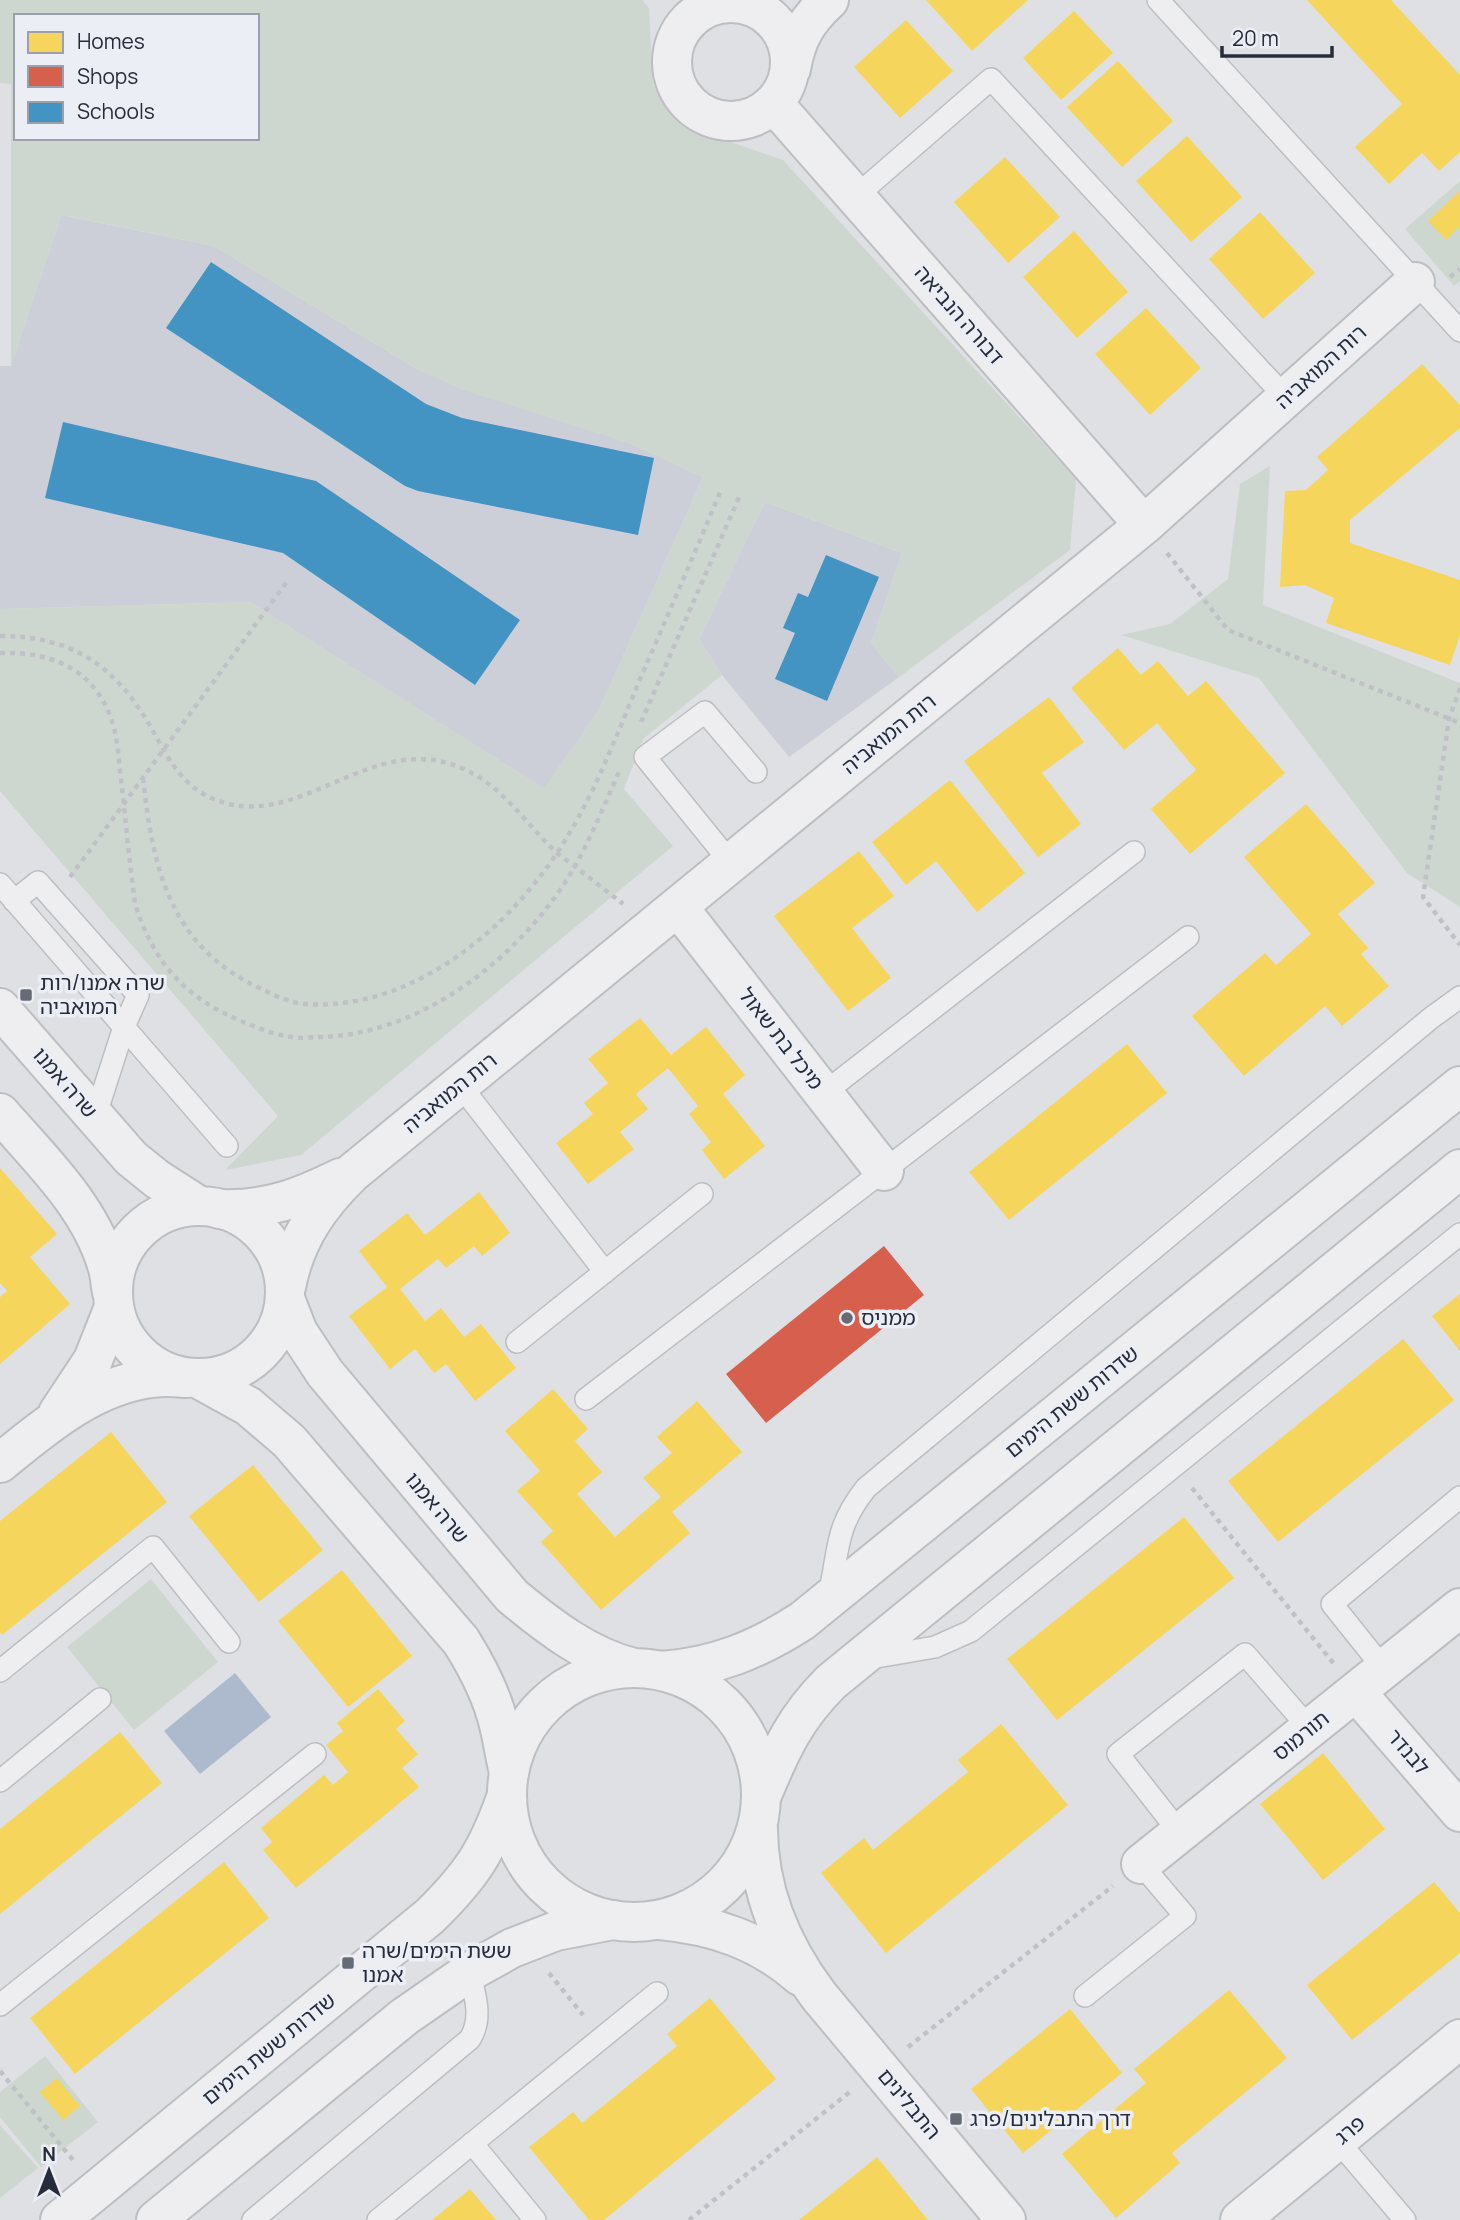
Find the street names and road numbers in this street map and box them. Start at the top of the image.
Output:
street label: דבורה הנביאה [909,259,1011,370]
street label: רות המואביה [1269,318,1372,415]
street label: רות המואביה [835,687,941,780]
street label: מיכל בת שאול [733,982,831,1095]
street label: שרה אמנו [27,1041,104,1124]
street label: רות המואביה [396,1046,502,1139]
street label: שדרות ששת הימים [999,1339,1144,1464]
street label: שרה אמנו [400,1466,476,1549]
street label: תורמוס [1266,1704,1334,1767]
street label: לבנדר [1381,1723,1436,1780]
street label: שדרות ששת הימים [196,1986,341,2111]
street label: התבלינים [872,2062,948,2145]
street label: פרג [1328,2108,1370,2150]

